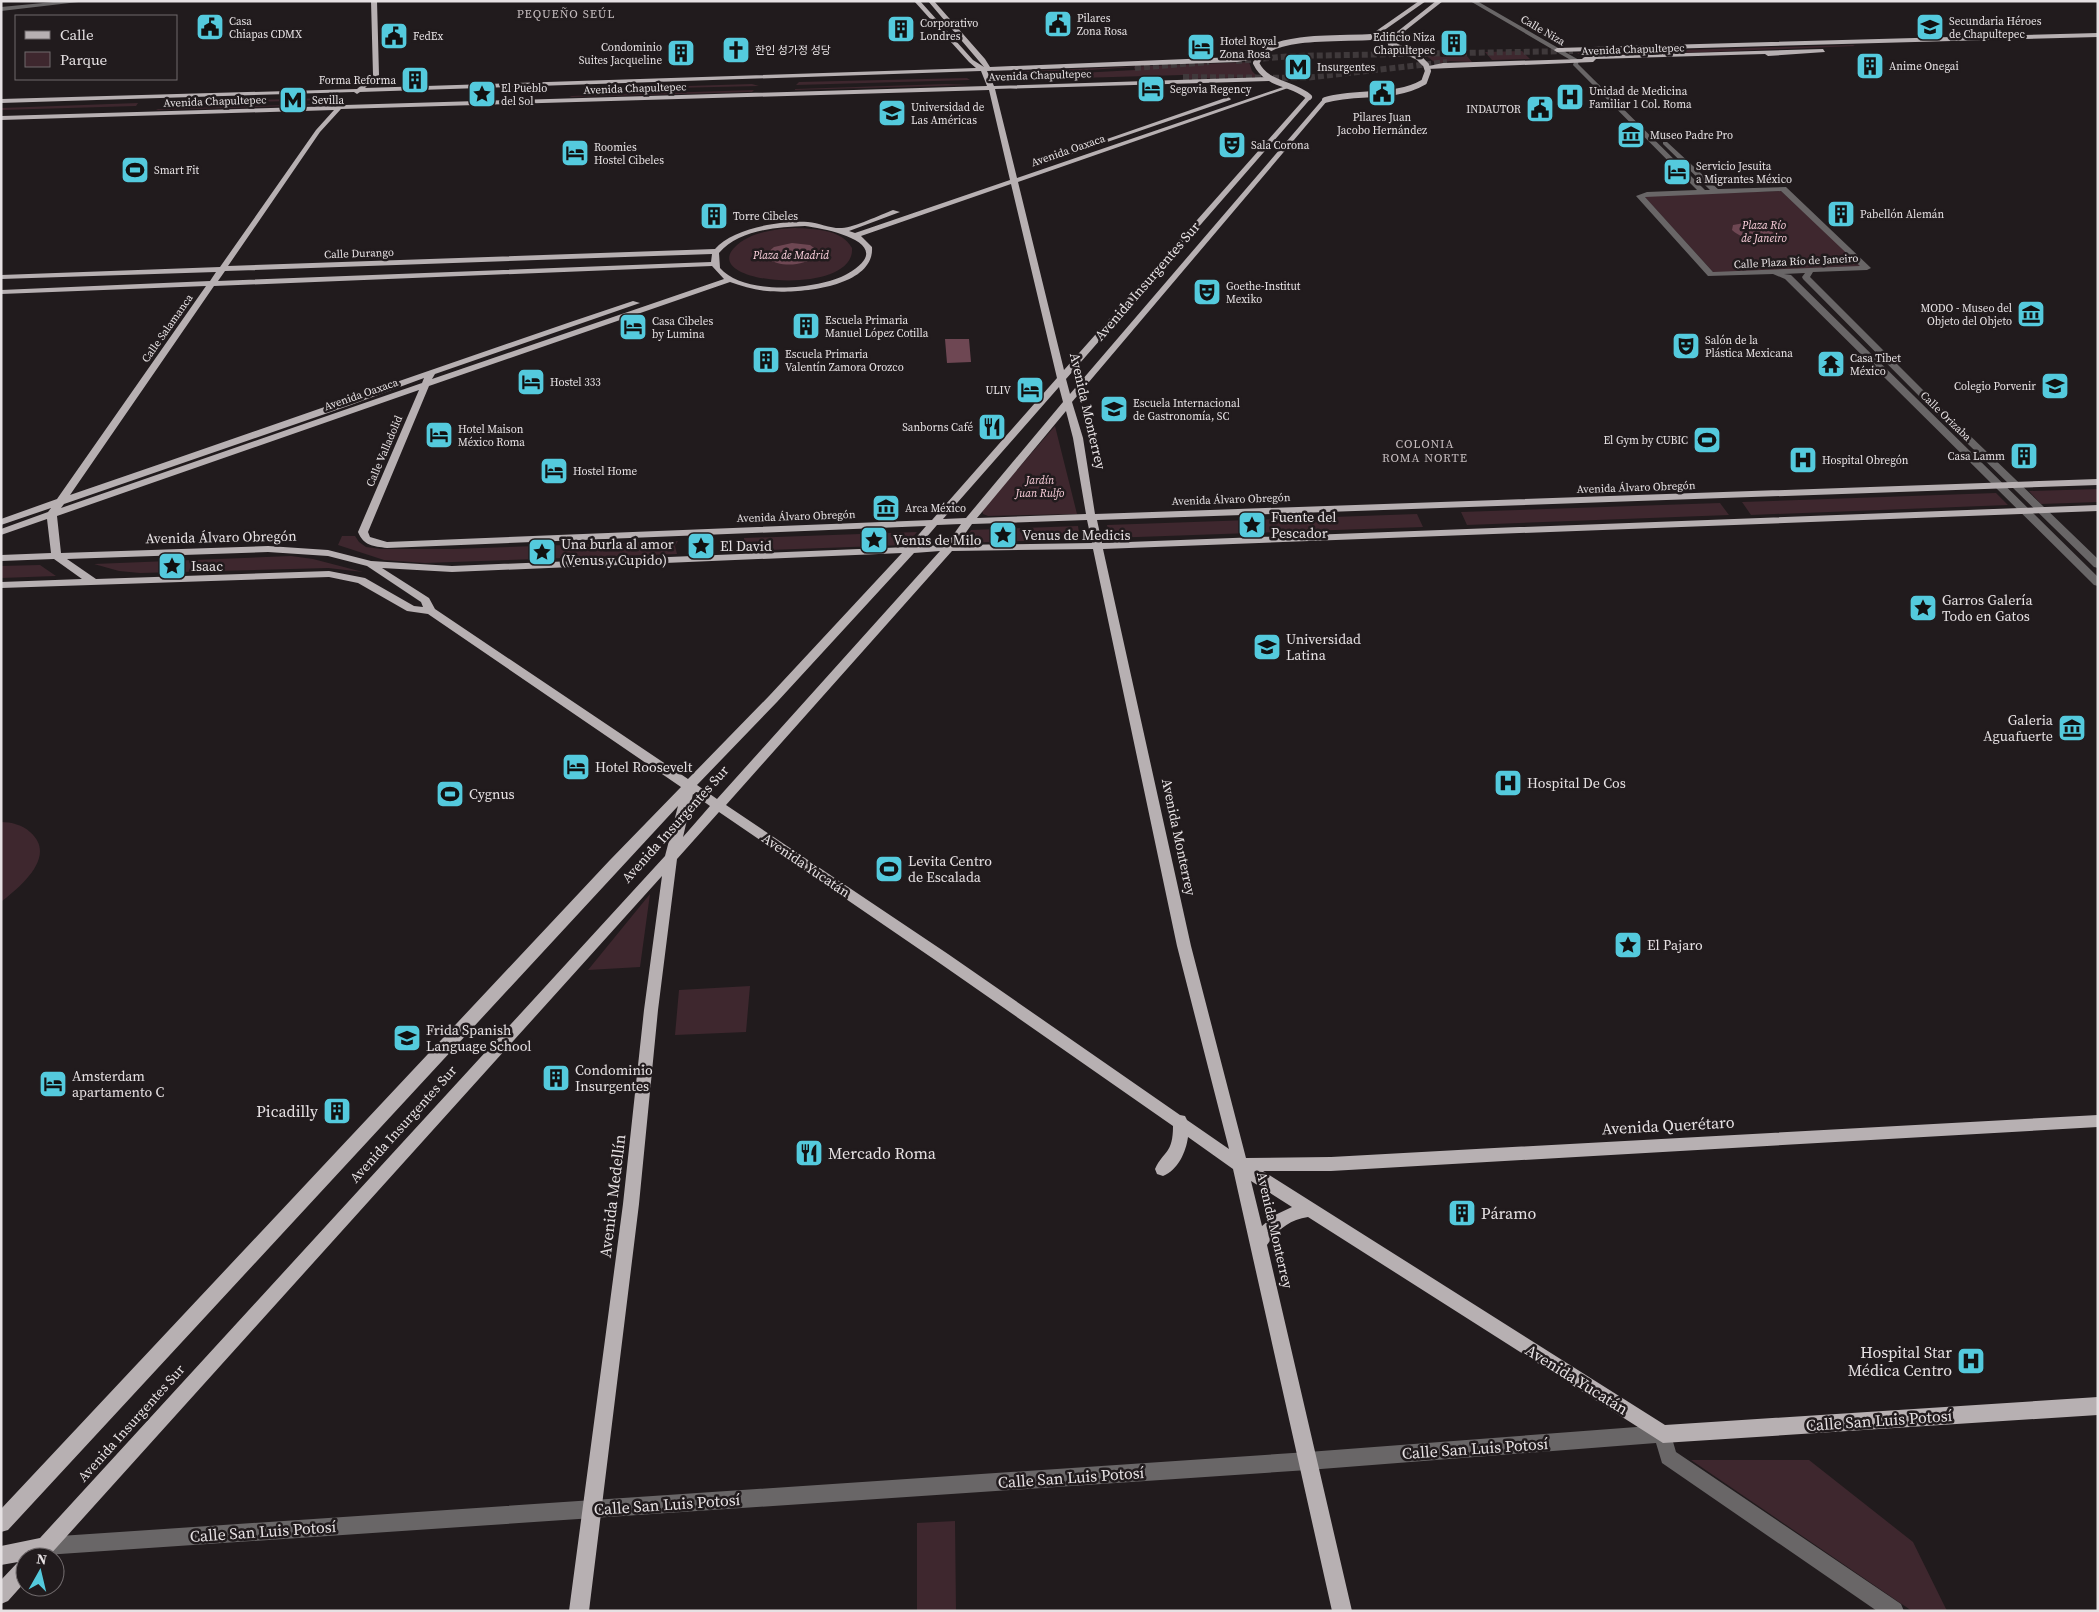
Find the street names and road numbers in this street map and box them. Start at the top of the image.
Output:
street label: Calle Niza [1518,12,1568,49]
street label: Avenida Chapultepec [1581,40,1685,59]
street label: Avenida Chapultepec [988,66,1092,85]
street label: Avenida Chapultepec [583,79,687,98]
street label: Avenida Chapultepec [163,92,267,111]
street label: Avenida Oaxaca [1029,131,1108,170]
street label: Avenida Insurgentes Sur [1090,217,1204,345]
street label: Calle Durango [324,245,394,262]
street label: Calle Plaza Río de Janeiro [1733,251,1859,272]
street label: Calle Salamanca [138,291,197,365]
street label: Avenida Monterrey [1065,351,1111,472]
street label: Avenida Oaxaca [322,375,401,414]
street label: Calle Orizaba [1917,388,1975,445]
street label: Calle Valladolid [363,413,407,489]
street label: Avenida Álvaro Obregón [1576,478,1696,497]
street label: Avenida Álvaro Obregón [1171,490,1291,509]
street label: Avenida Álvaro Obregón [736,507,856,526]
street label: Avenida Álvaro Obregón [145,526,297,548]
street label: Avenida Insurgentes Sur [617,761,733,887]
street label: Avenida Monterrey [1157,777,1201,898]
street label: Avenida Yucatán [758,828,855,902]
street label: Avenida Insurgentes Sur [345,1061,461,1187]
street label: Avenida Querétaro [1601,1111,1735,1139]
street label: Avenida Medellín [594,1133,631,1259]
street label: Avenida Monterrey [1252,1170,1298,1291]
street label: Avenida Yucatán [1521,1339,1633,1420]
street label: Avenida Insurgentes Sur [73,1360,189,1486]
street label: Calle San Luis Potosí [1805,1404,1953,1436]
street label: Calle San Luis Potosí [1401,1432,1549,1464]
street label: Calle San Luis Potosí [997,1461,1145,1493]
street label: Calle San Luis Potosí [593,1488,741,1520]
street label: Calle San Luis Potosí [189,1515,337,1547]

